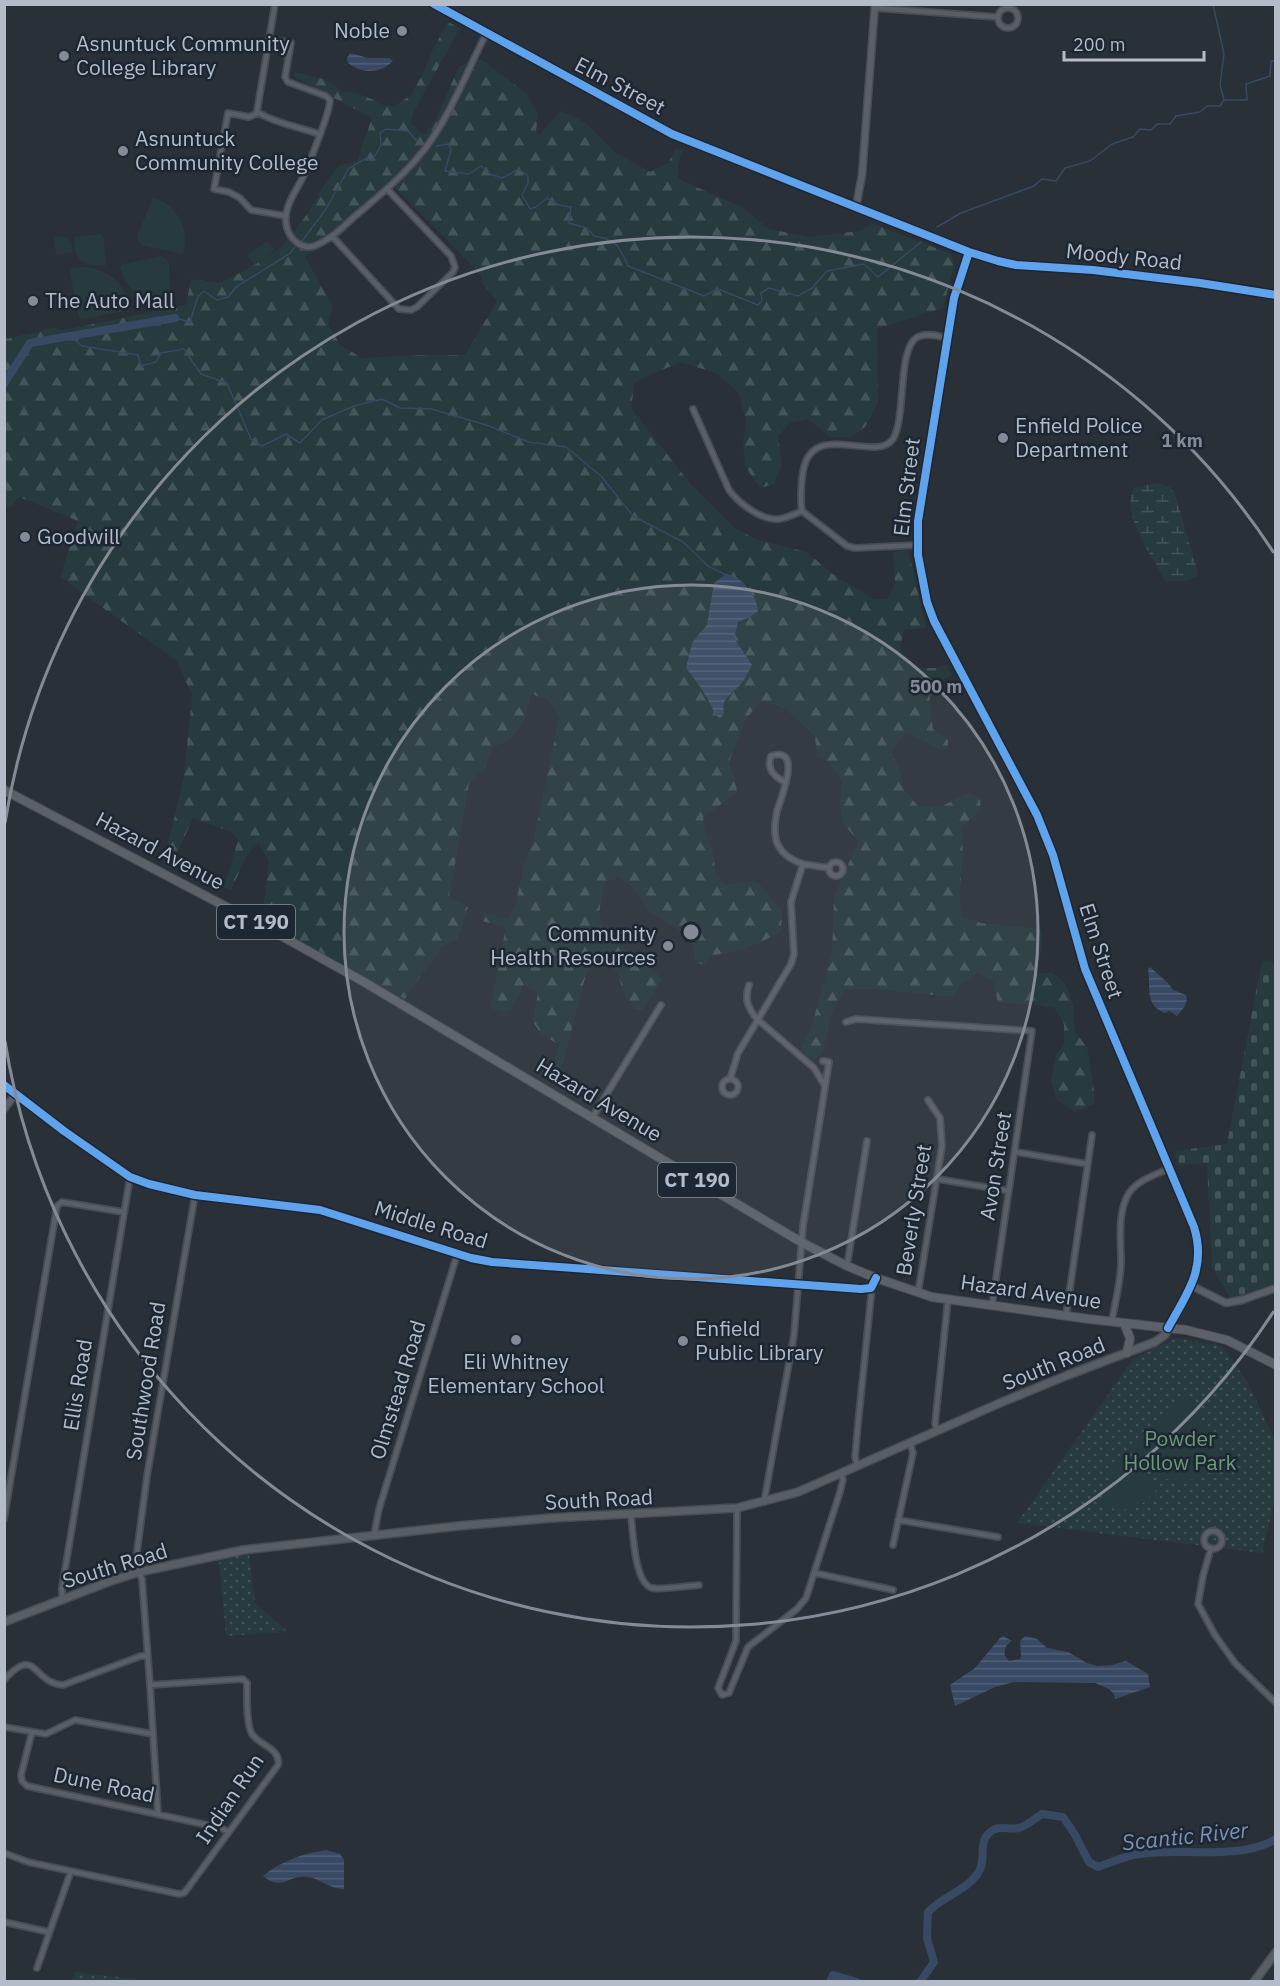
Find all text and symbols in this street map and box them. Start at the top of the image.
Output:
place label: Noble [334,16,390,44]
marker: Noble [395,24,409,38]
scale bar [1064,24,1204,62]
place label: Asnuntuck Community College Library [76,29,290,81]
text: 200 m [1073,33,1125,56]
marker: Asnuntuck Community College Library [57,49,71,63]
street label: Elm Street [570,50,671,121]
place label: Asnuntuck Community College [135,124,319,176]
marker: Asnuntuck Community College [116,144,130,158]
street label: Moody Road [1065,236,1183,276]
place label: The Auto Mall [45,286,175,314]
marker: The Auto Mall [26,294,40,308]
place label: Enfield Police Department [1015,411,1142,463]
text: 1 km [1161,429,1203,452]
marker: Enfield Police Department [996,431,1010,445]
street label: Elm Street [886,436,926,538]
place label: Goodwill [37,522,120,550]
marker: Goodwill [18,530,32,544]
text: 500 m [910,675,962,698]
street label: Hazard Avenue [91,804,230,896]
street label: Elm Street [1073,899,1131,1002]
road number: CT 190 [217,905,295,939]
place label: Community Health Resources [490,919,657,971]
centre of rings [681,922,701,942]
marker: Community Health Resources [661,939,675,953]
street label: Hazard Avenue [532,1051,668,1148]
street label: Avon Street [973,1110,1017,1222]
street label: Beverly Street [889,1142,937,1278]
road number: CT 190 [658,1163,736,1197]
street label: Middle Road [371,1194,491,1255]
street label: Hazard Avenue [959,1267,1103,1315]
street label: Southwood Road [119,1300,171,1462]
place label: Enfield Public Library [695,1314,824,1366]
street label: Olmstead Road [363,1317,432,1463]
street label: South Road [998,1330,1109,1396]
marker: Eli Whitney Elementary School [509,1333,523,1347]
marker: Enfield Public Library [676,1334,690,1348]
street label: Ellis Road [56,1337,98,1433]
place label: Eli Whitney Elementary School [427,1347,605,1399]
park label: Powder Hollow Park [1123,1424,1237,1476]
street label: South Road [544,1482,654,1516]
street label: South Road [59,1536,171,1594]
street label: Indian Run [189,1748,270,1849]
street label: Dune Road [51,1760,157,1808]
water label: Scantic River [1120,1814,1250,1857]

